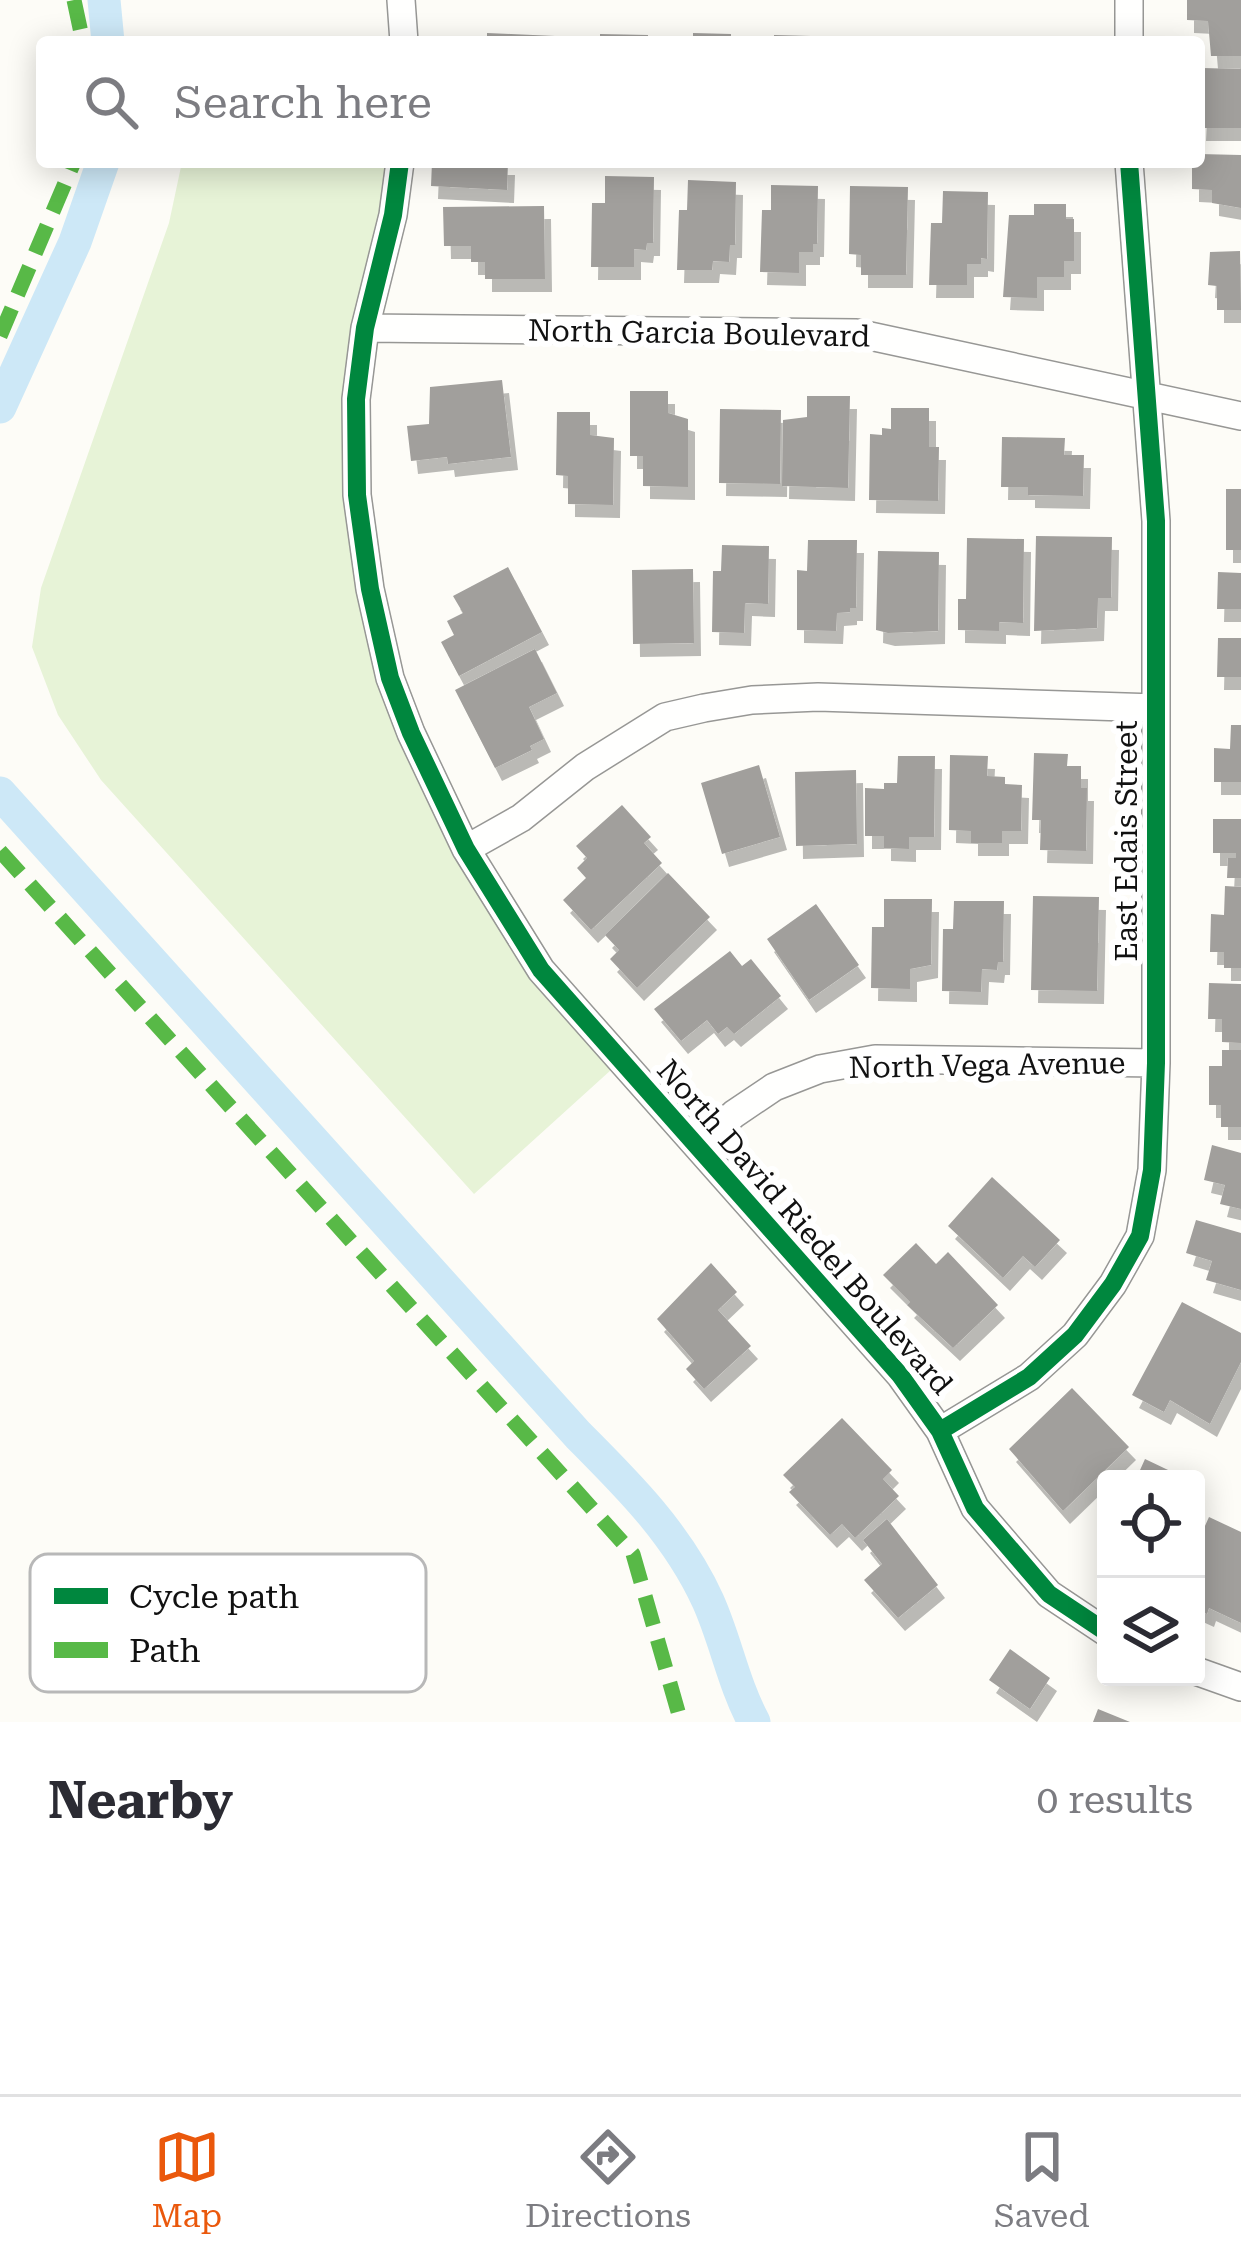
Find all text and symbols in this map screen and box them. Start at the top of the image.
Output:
search box [36,36,1205,168]
icon: search [78,69,144,135]
text: Search here [174,76,432,129]
street label: North Garcia Boulevard [528,313,870,353]
street label: East Edais Street [1109,720,1144,962]
street label: North Vega Avenue [848,1045,1126,1085]
street label: North David Riedel Boulevard [650,1053,960,1401]
map controls [1097,1470,1205,1686]
button: locate [1097,1470,1205,1578]
legend [30,1554,426,1692]
text: Cycle path [129,1577,299,1616]
button: layers [1097,1578,1205,1686]
text: Path [129,1631,201,1670]
text: Nearby [48,1771,233,1830]
text: 0 results [1036,1777,1193,1823]
tab: Map [151,2124,222,2235]
tab: Directions [525,2124,691,2235]
tab: Saved [994,2124,1090,2235]

